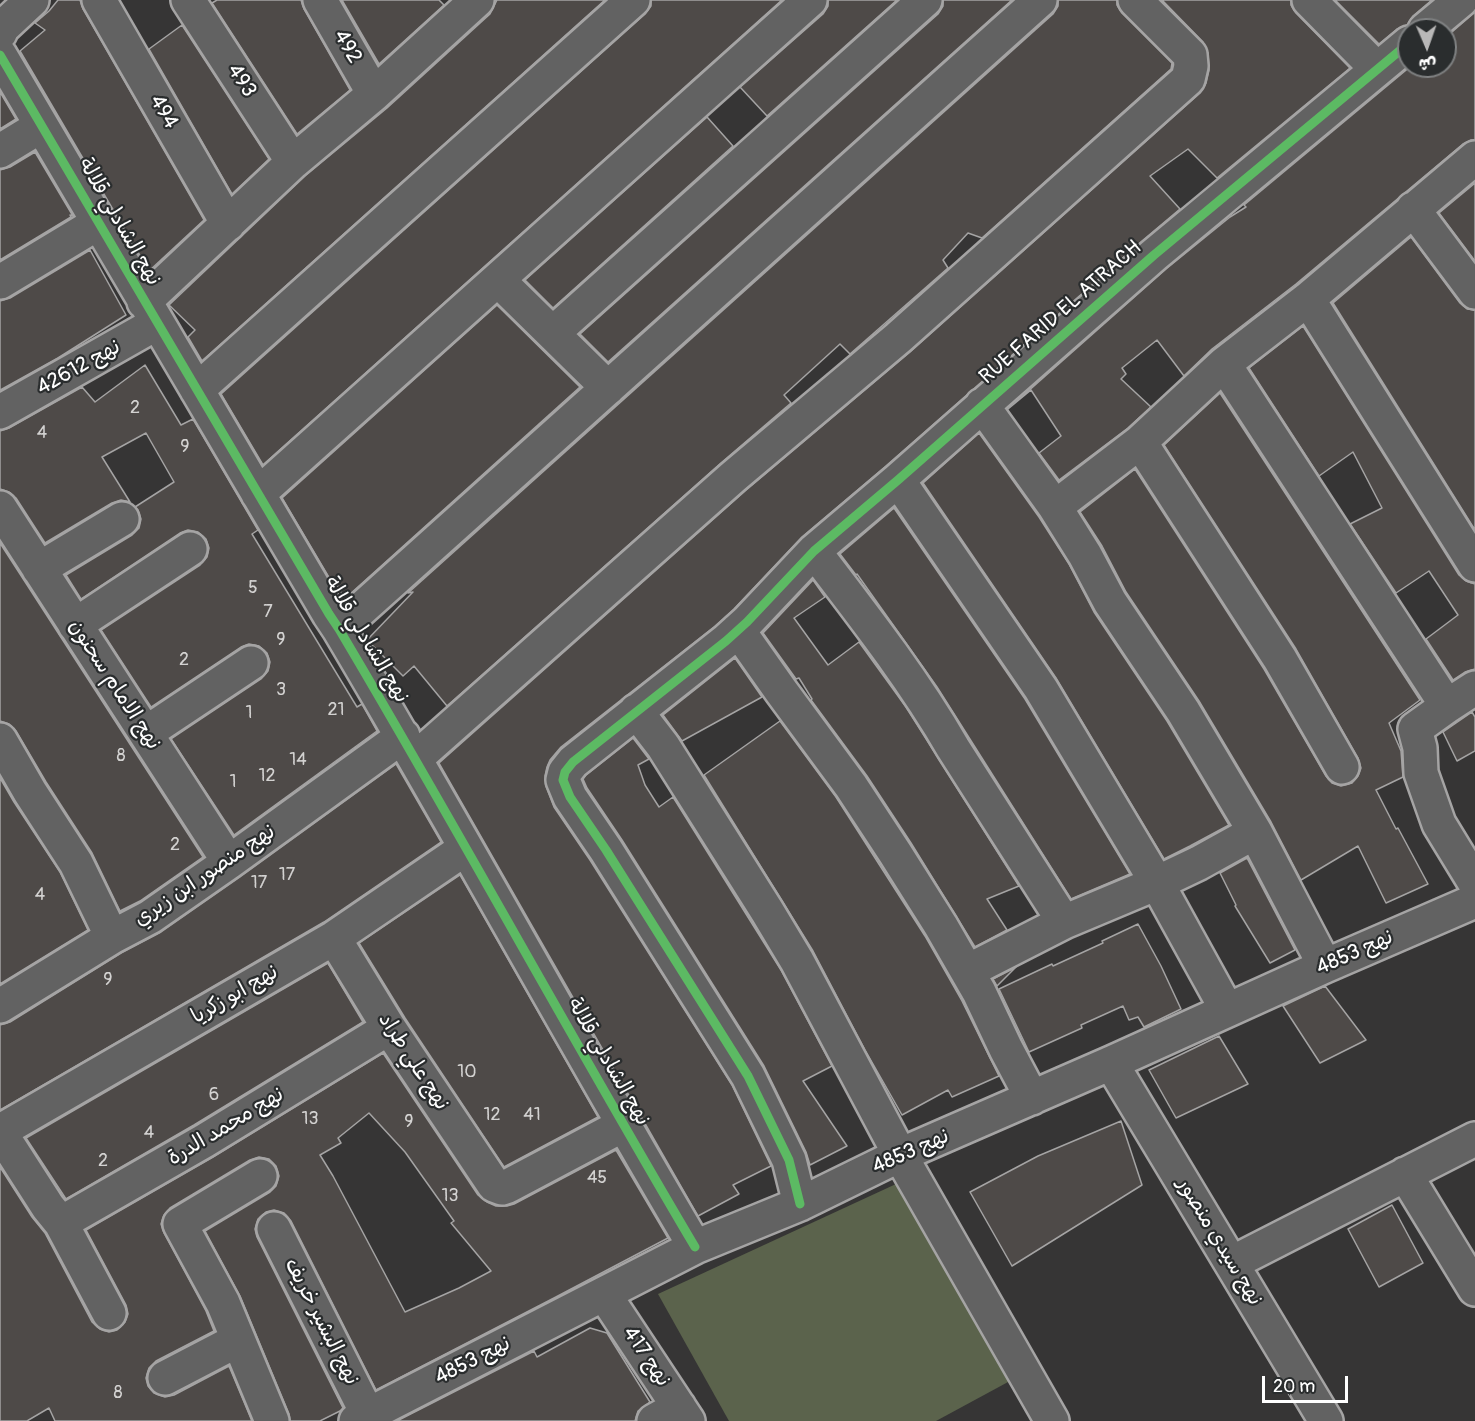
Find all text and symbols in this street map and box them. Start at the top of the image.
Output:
north arrow [1397,18,1457,78]
street label: 492 [327,26,367,68]
text: ش [1418,54,1437,74]
street label: 493 [221,60,261,102]
street label: 494 [143,90,183,134]
street label: نهج الشادلي قلالة [72,154,166,290]
street label: RUE FARID EL ATRACH [975,236,1147,390]
street label: نهج 42612 [33,335,125,401]
house number: 2 [130,397,140,419]
house number: 4 [37,422,47,444]
house number: 9 [180,436,190,458]
street label: نهج الشادلي قلالة [318,572,414,708]
house number: 5 [248,577,258,599]
house number: 7 [263,601,273,623]
street label: نهج الامام سحنون [62,615,166,755]
house number: 9 [276,629,286,651]
house number: 2 [179,649,189,671]
house number: 3 [276,679,286,701]
house number: 21 [327,699,345,721]
house number: 1 [245,702,253,724]
house number: 8 [116,745,126,767]
house number: 14 [289,749,307,771]
house number: 12 [258,765,276,787]
house number: 1 [229,771,237,793]
street label: نهج منصور ابن زيري [130,819,280,933]
house number: 2 [170,834,180,856]
house number: 17 [279,864,295,886]
house number: 17 [251,872,267,894]
house number: 4 [35,884,45,906]
street label: نهج 4853 [1313,925,1397,981]
street label: نهج ابو زكريا [187,960,283,1030]
house number: 9 [103,969,113,991]
street label: نهج الشادلي قلالة [561,994,655,1130]
street label: نهج علي طراد [372,1009,454,1115]
house number: 10 [457,1061,477,1083]
street label: نهج محمد الدرة [163,1082,289,1172]
house number: 6 [209,1084,219,1106]
house number: 12 [483,1104,501,1126]
house number: 41 [523,1104,541,1126]
house number: 13 [301,1108,319,1130]
house number: 9 [404,1111,414,1133]
house number: 4 [144,1122,154,1144]
street label: نهج 4853 [869,1124,953,1180]
house number: 2 [98,1150,108,1172]
house number: 45 [587,1167,607,1189]
street label: نهج سيدي منصور [1171,1173,1267,1311]
house number: 13 [441,1185,459,1207]
street label: نهج البشير خريف [278,1254,364,1390]
street label: نهج 417 [617,1322,675,1392]
street label: نهج 4853 [431,1331,515,1391]
scale bar [1265,1364,1350,1402]
text: 20 m [1273,1375,1315,1398]
house number: 8 [113,1382,123,1404]

